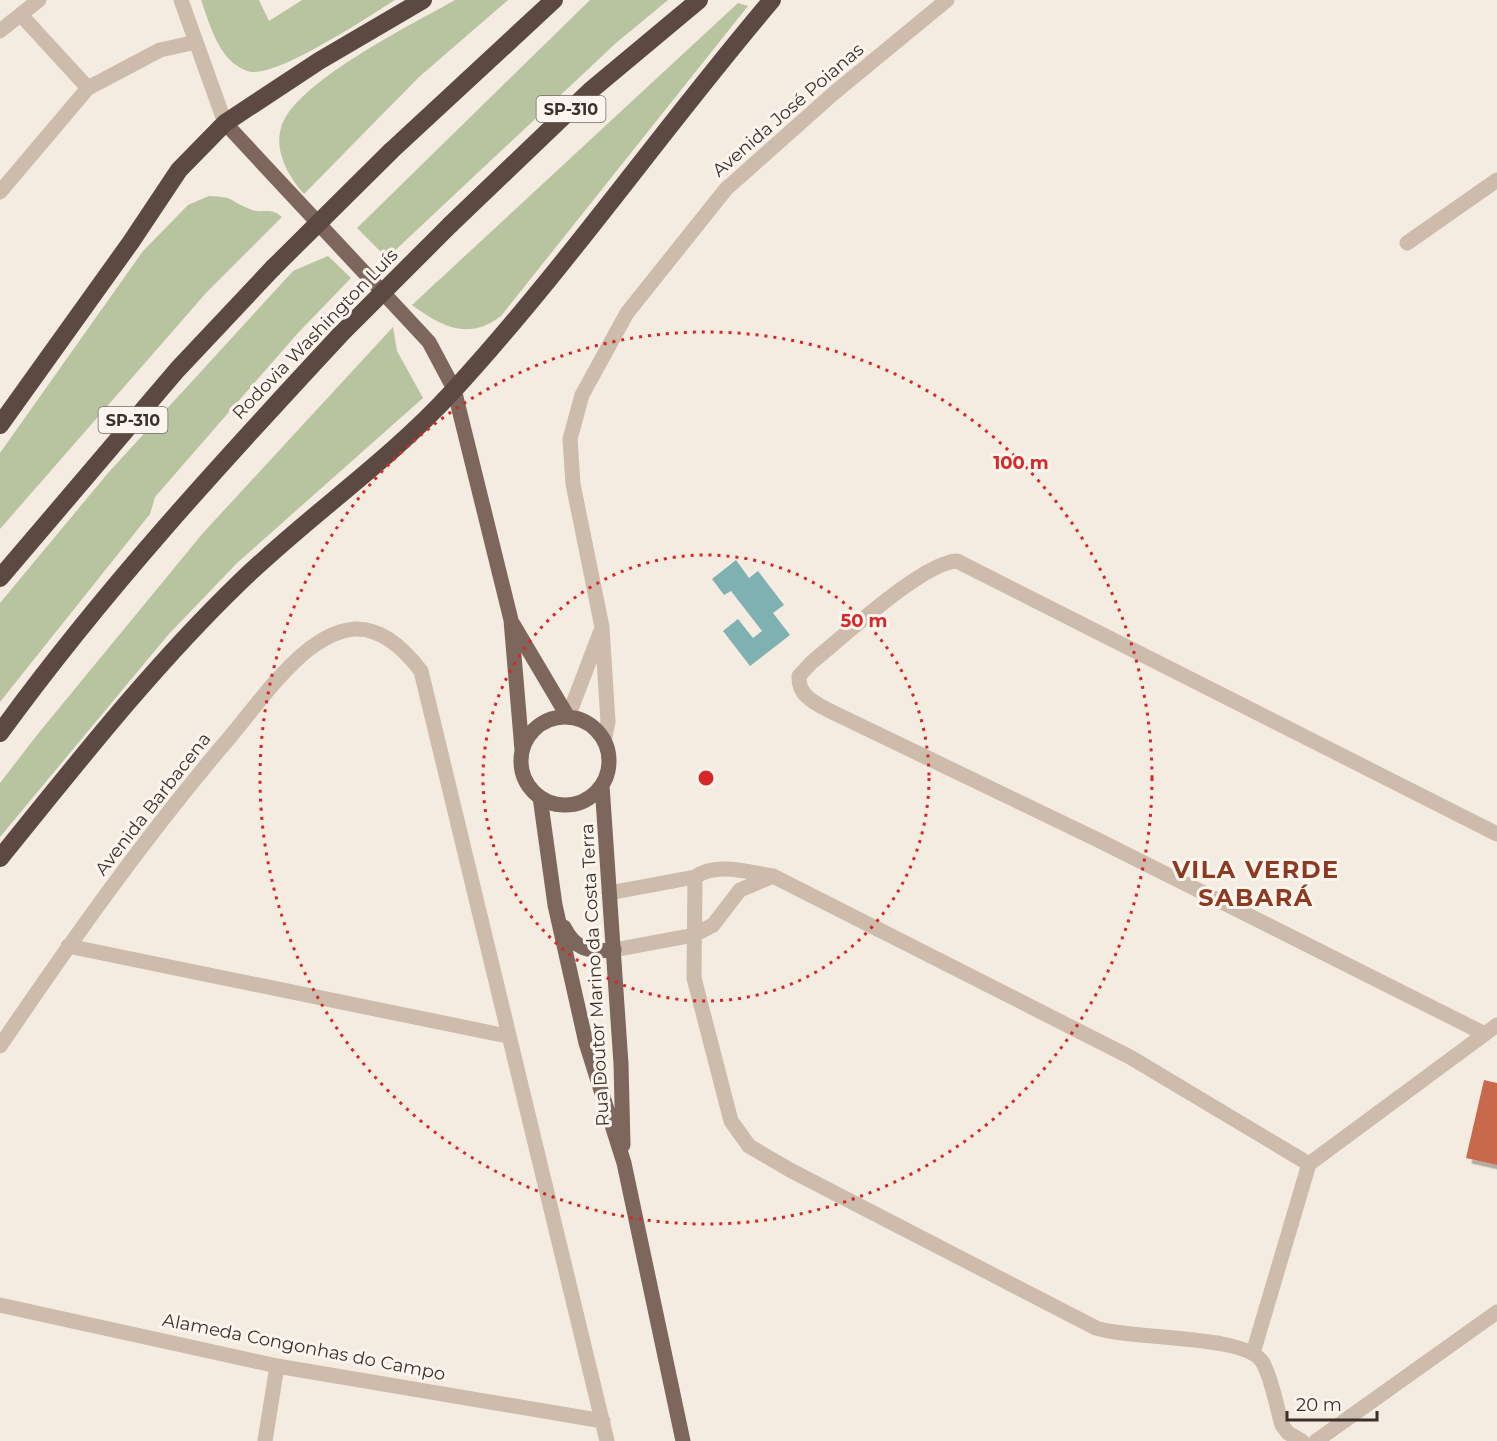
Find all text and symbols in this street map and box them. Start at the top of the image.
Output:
street label: Avenida José Poianas [708,38,868,182]
road number: SP-310 [536,96,606,122]
street label: Rodovia Washington Luís [228,244,402,424]
road number: SP-310 [98,407,168,433]
text: 100 m [993,452,1049,474]
text: 50 m [841,610,887,632]
street label: Avenida Barbacena [90,728,216,880]
centre of rings [696,768,716,788]
street label: Rua Doutor Marino da Costa Terra [576,823,614,1127]
district label: VILA VERDE SABARÁ [1171,855,1340,912]
street label: Alameda Congonhas do Campo [161,1309,447,1385]
scale bar [1287,1384,1377,1422]
text: 20 m [1296,1394,1342,1416]

